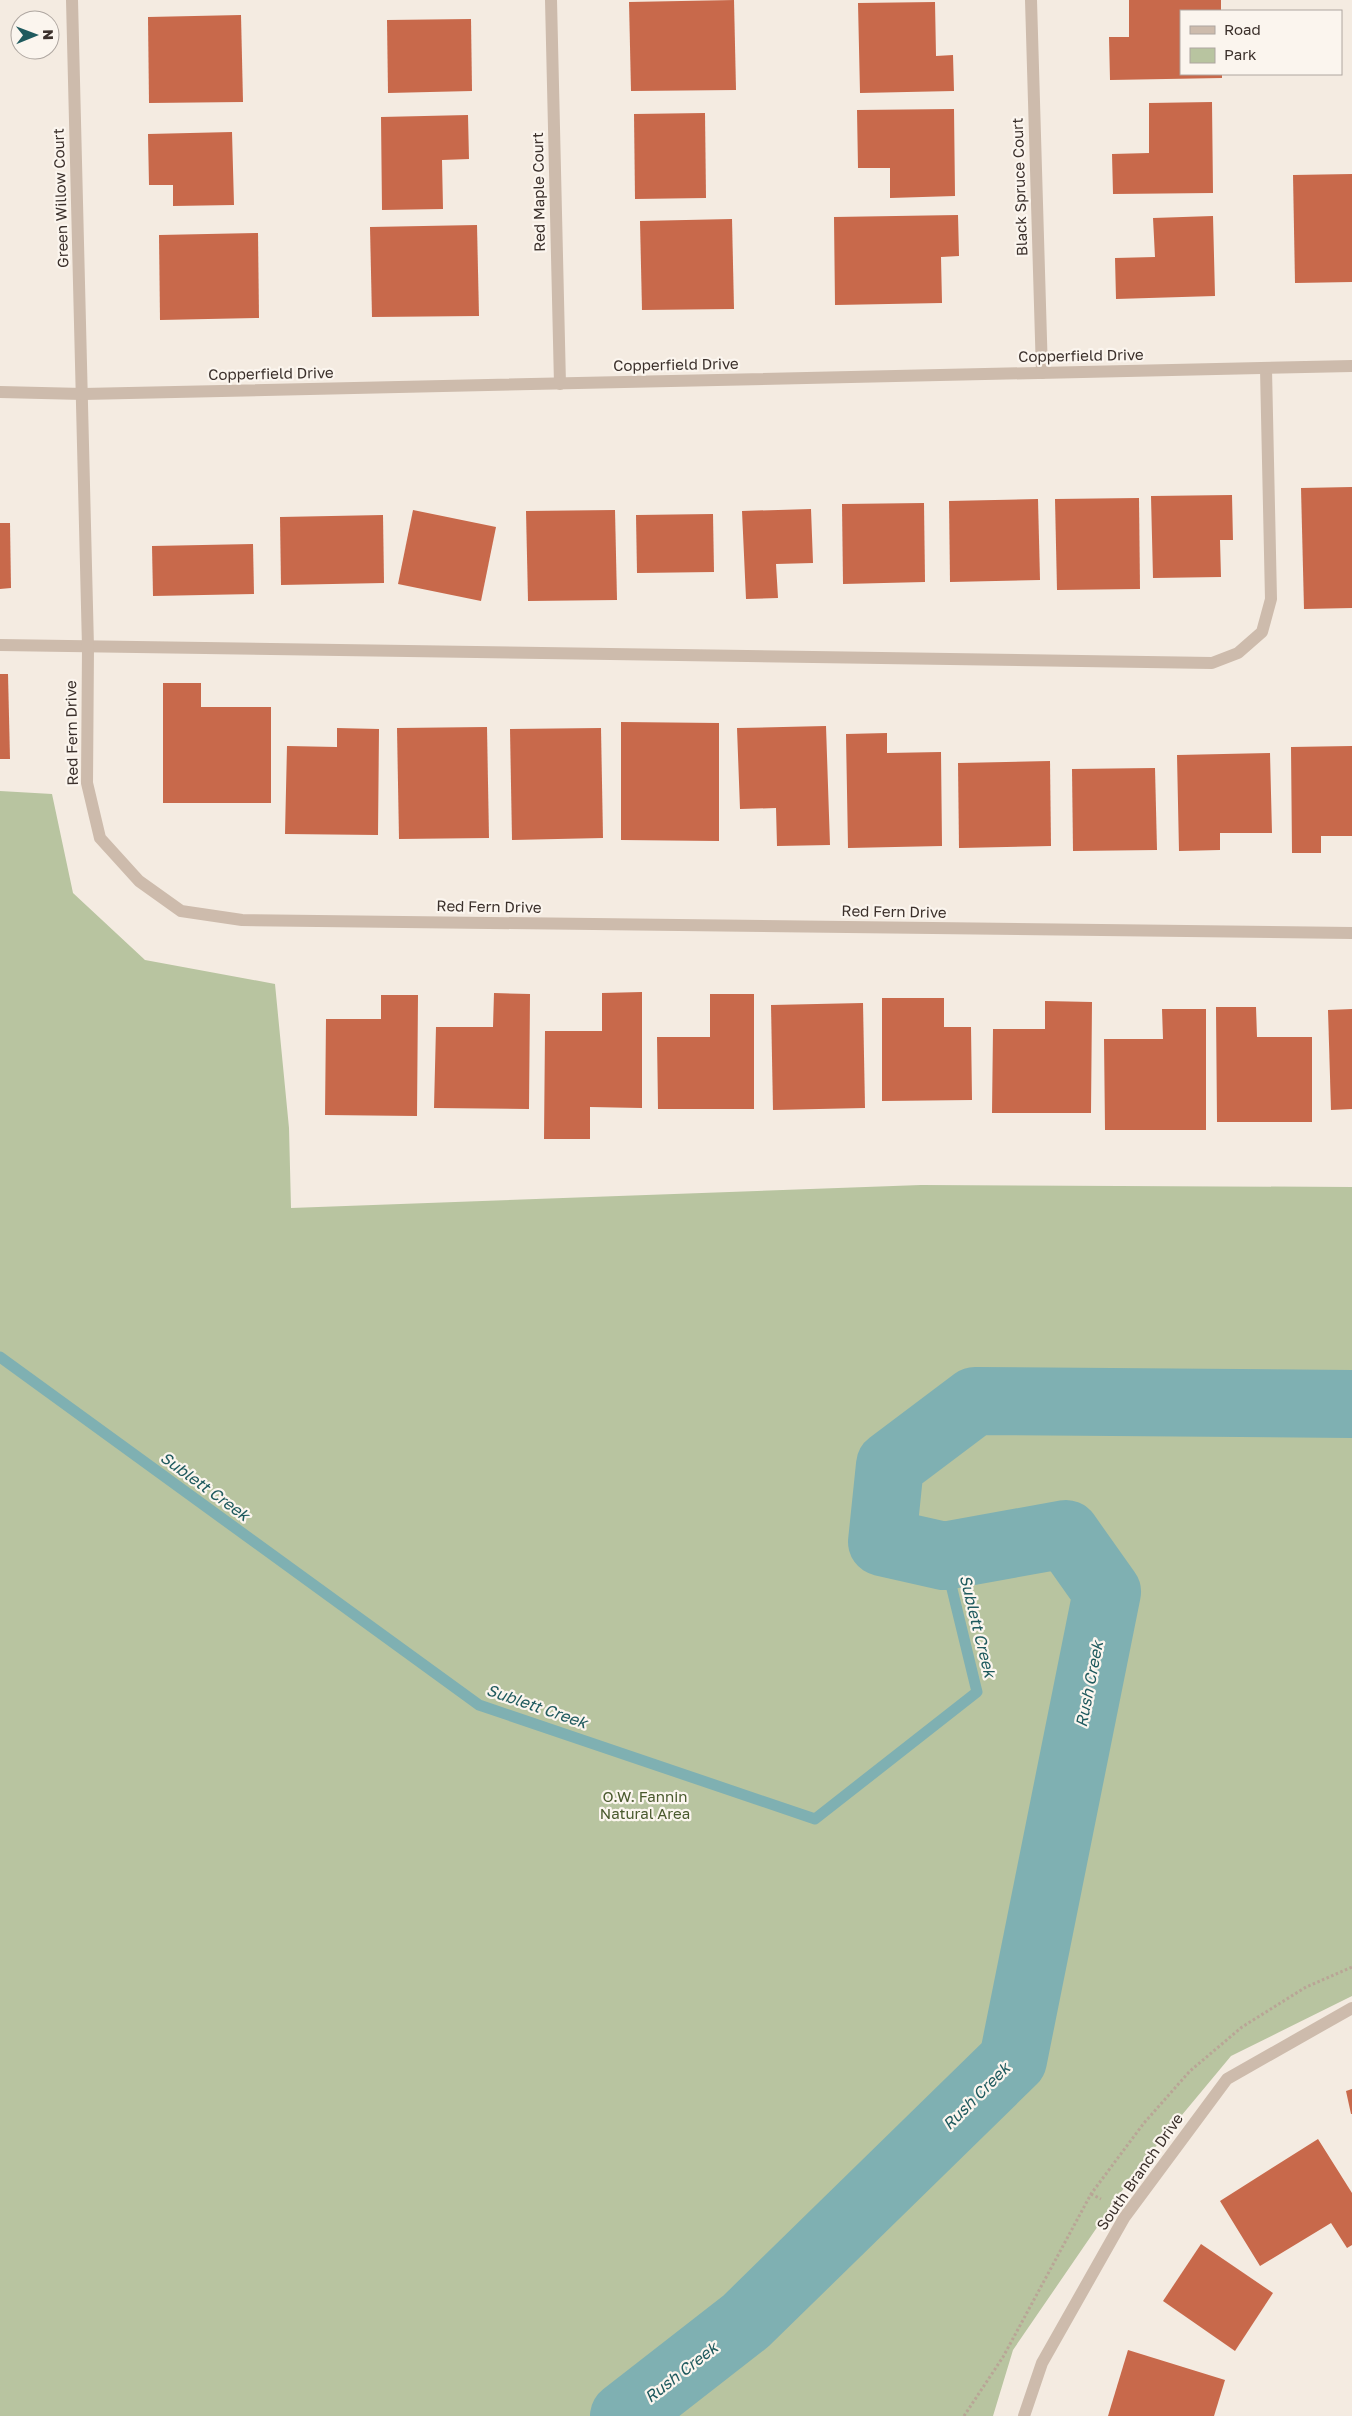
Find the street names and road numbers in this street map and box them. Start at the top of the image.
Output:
street label: Black Spruce Court [1008,117,1030,257]
street label: Green Willow Court [49,128,71,268]
street label: Red Maple Court [528,132,548,252]
street label: Copperfield Drive [1018,345,1144,365]
street label: Copperfield Drive [613,354,739,374]
street label: Copperfield Drive [208,363,334,383]
street label: Red Fern Drive [61,680,81,786]
street label: Red Fern Drive [436,896,542,916]
street label: Red Fern Drive [841,901,947,921]
street label: South Branch Drive [1092,2109,1186,2233]

